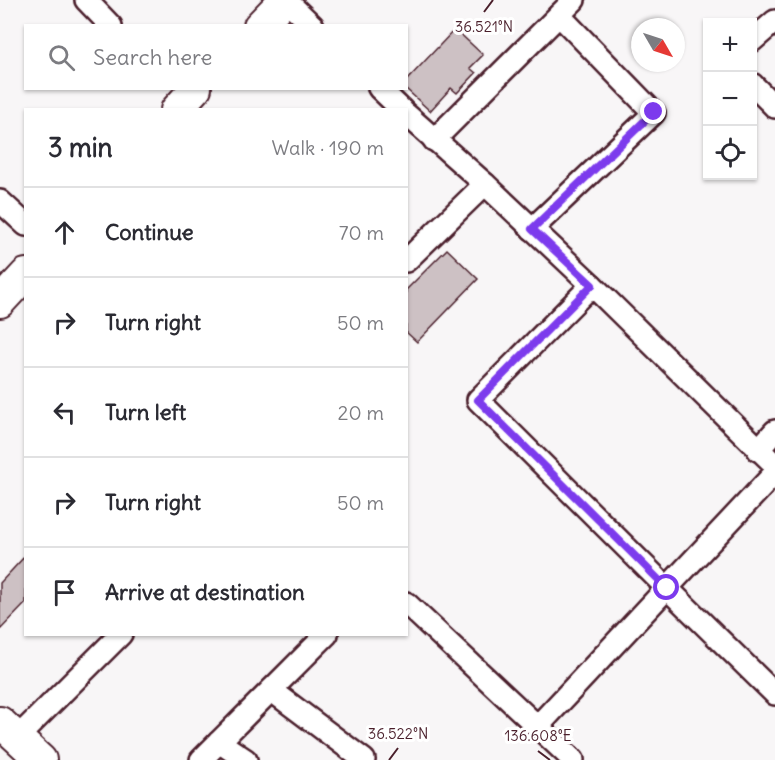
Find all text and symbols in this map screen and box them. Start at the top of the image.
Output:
text: 36.521°N [455,17,513,36]
north arrow [631,18,685,72]
map controls [703,18,757,180]
button: + [703,18,757,72]
search box [24,24,408,90]
icon: search [45,41,78,74]
text: Search here [93,43,212,71]
button: − [703,72,757,126]
route end [640,98,666,124]
button: locate [703,126,757,180]
text: 3 min [48,131,113,164]
text: Walk · 190 m [272,135,384,160]
icon: ahead [48,216,81,249]
text: Continue [105,218,194,246]
text: 70 m [339,220,384,245]
icon: right [48,306,81,339]
text: Turn right [105,308,201,336]
text: 50 m [337,310,384,335]
icon: left [48,396,81,429]
text: Turn left [105,398,186,426]
text: 20 m [338,400,384,425]
icon: right [48,486,81,519]
text: Turn right [105,488,201,516]
text: 50 m [337,490,384,515]
route start [653,574,679,600]
icon: arrive [48,576,81,609]
text: Arrive at destination [105,578,305,606]
text: 36.522°N [368,724,428,743]
text: 136.608°E [504,726,572,745]

